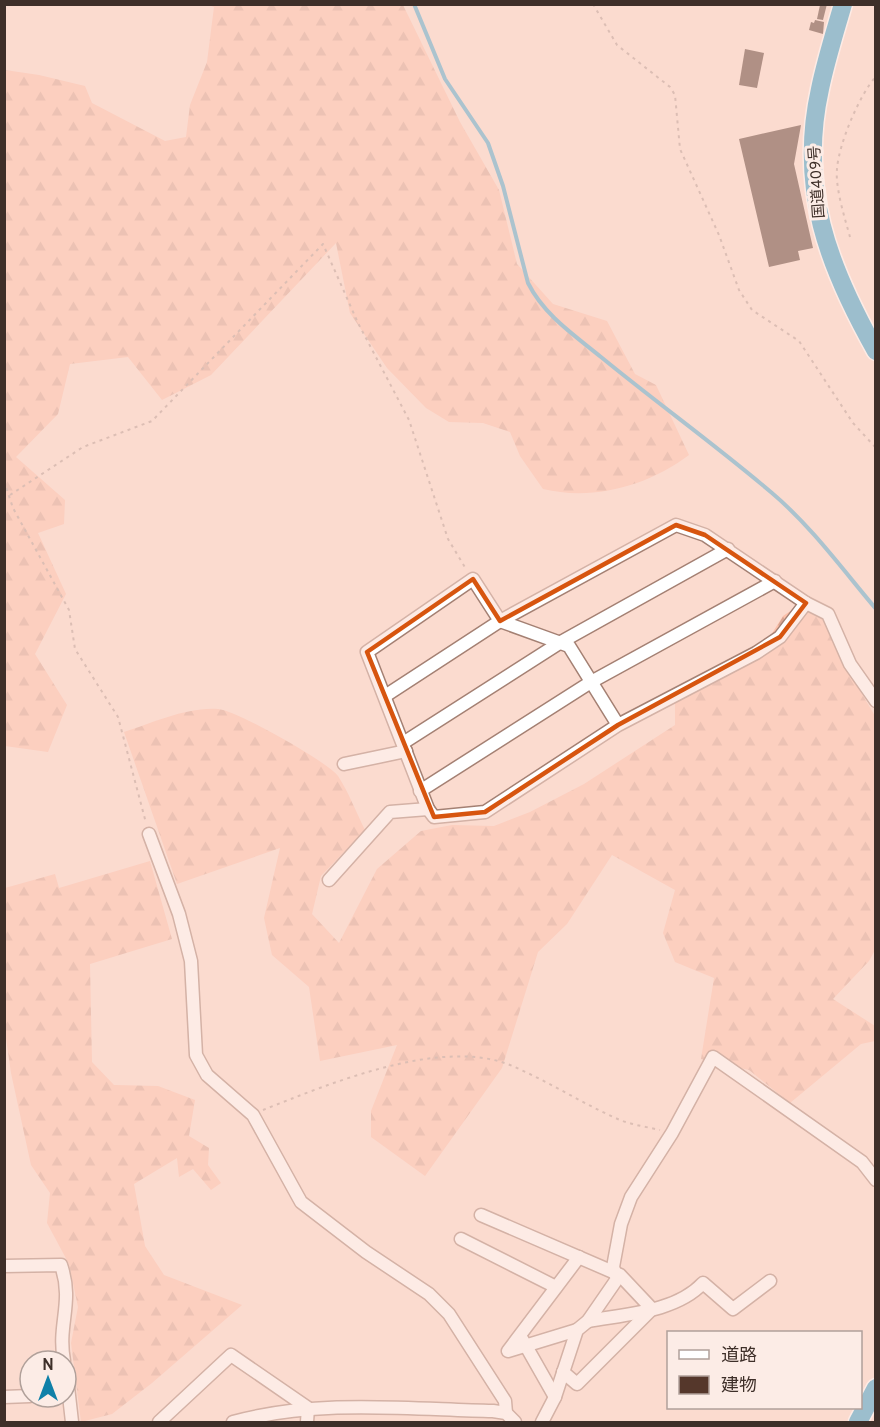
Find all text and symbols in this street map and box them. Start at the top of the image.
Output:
street label: 国道409号 [806,145,830,219]
legend [667,1331,862,1409]
text: 道路 [721,1345,757,1368]
north arrow [18,1349,78,1409]
text: N [42,1356,54,1376]
text: 建物 [721,1375,757,1398]

